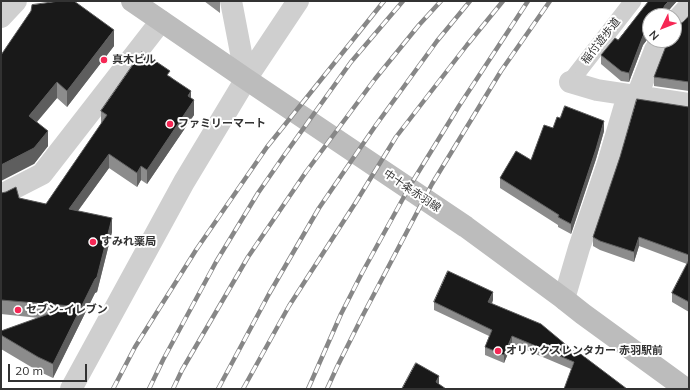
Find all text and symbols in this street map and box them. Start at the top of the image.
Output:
north arrow [642,8,682,48]
street label: 稲付遊歩道 [579,15,623,67]
text: N [646,28,662,43]
place label: 真木ビル [112,53,156,67]
marker: 真木ビル [99,55,109,65]
place label: ファミリーマート [178,117,266,131]
marker: ファミリーマート [165,119,175,129]
street label: 中十条赤羽線 [381,167,443,215]
place label: すみれ薬局 [101,235,156,249]
marker: すみれ薬局 [88,237,98,247]
place label: セブン-イレブン [26,303,108,317]
marker: セブン-イレブン [13,305,23,315]
place label: オリックスレンタカー 赤羽駅前 [506,344,663,358]
marker: オリックスレンタカー 赤羽駅前 [493,346,503,356]
scale bar [10,356,89,382]
text: 20 m [15,363,43,378]

